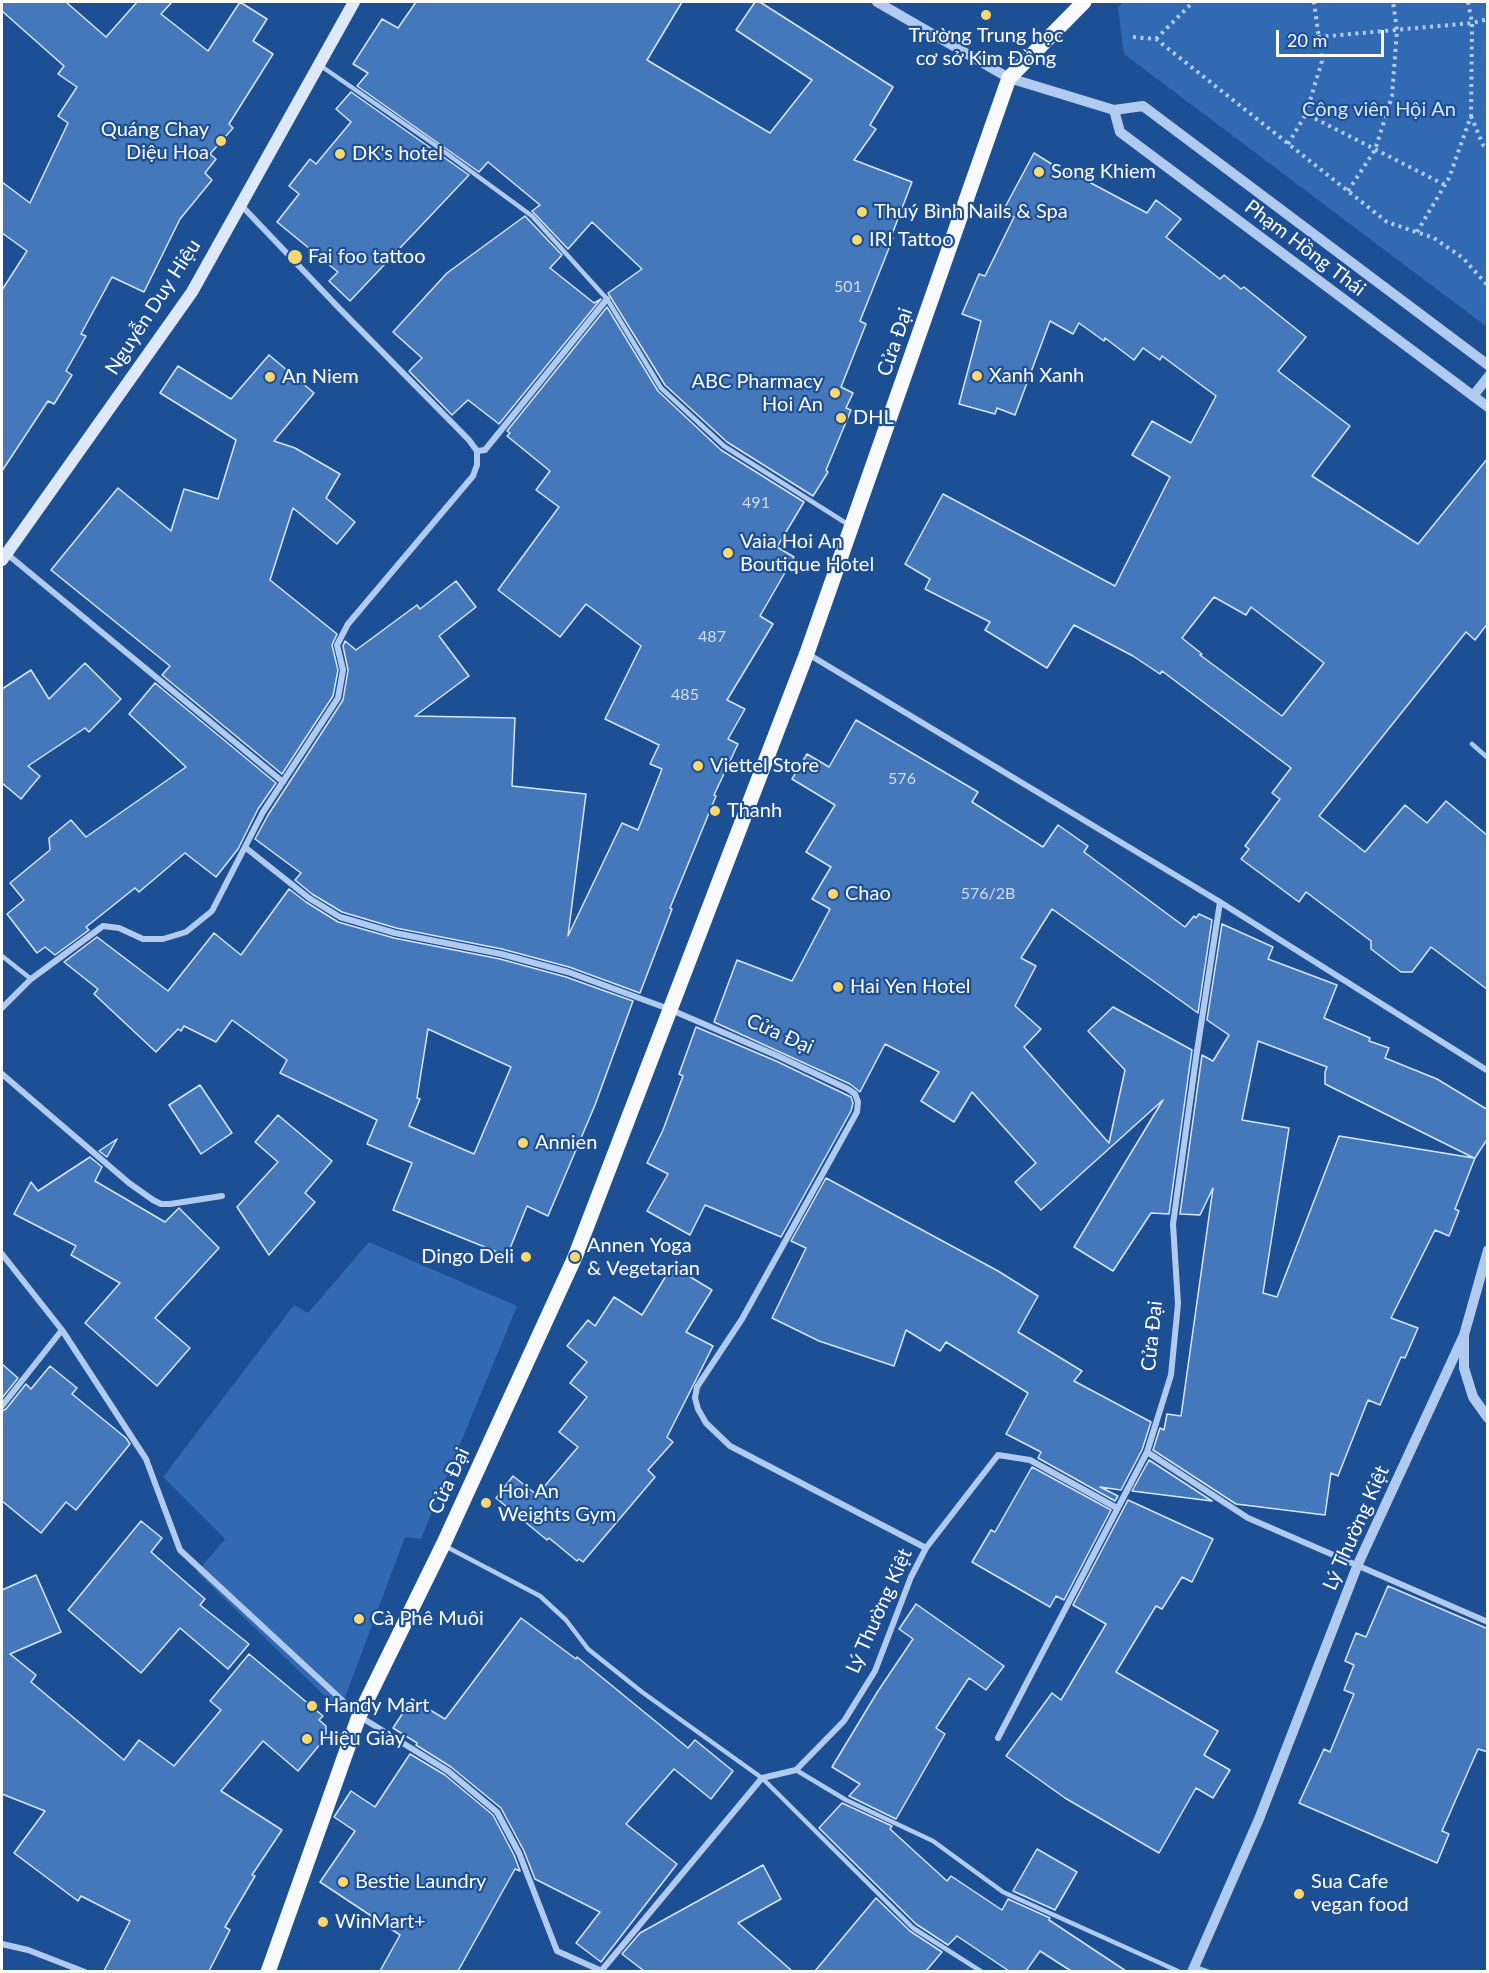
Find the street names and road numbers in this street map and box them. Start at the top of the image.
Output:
street label: Phạm Hồng Thái [1240,195,1370,301]
street label: Nguyễn Duy Hiệu [100,235,206,379]
street label: Cửa Đại [872,305,918,379]
street label: Cửa Đại [743,1009,817,1059]
street label: Cửa Đại [1136,1300,1168,1372]
street label: Cửa Đại [423,1444,475,1518]
street label: Lý Thường Kiệt [1318,1462,1394,1594]
street label: Lý Thường Kiệt [841,1545,917,1677]

